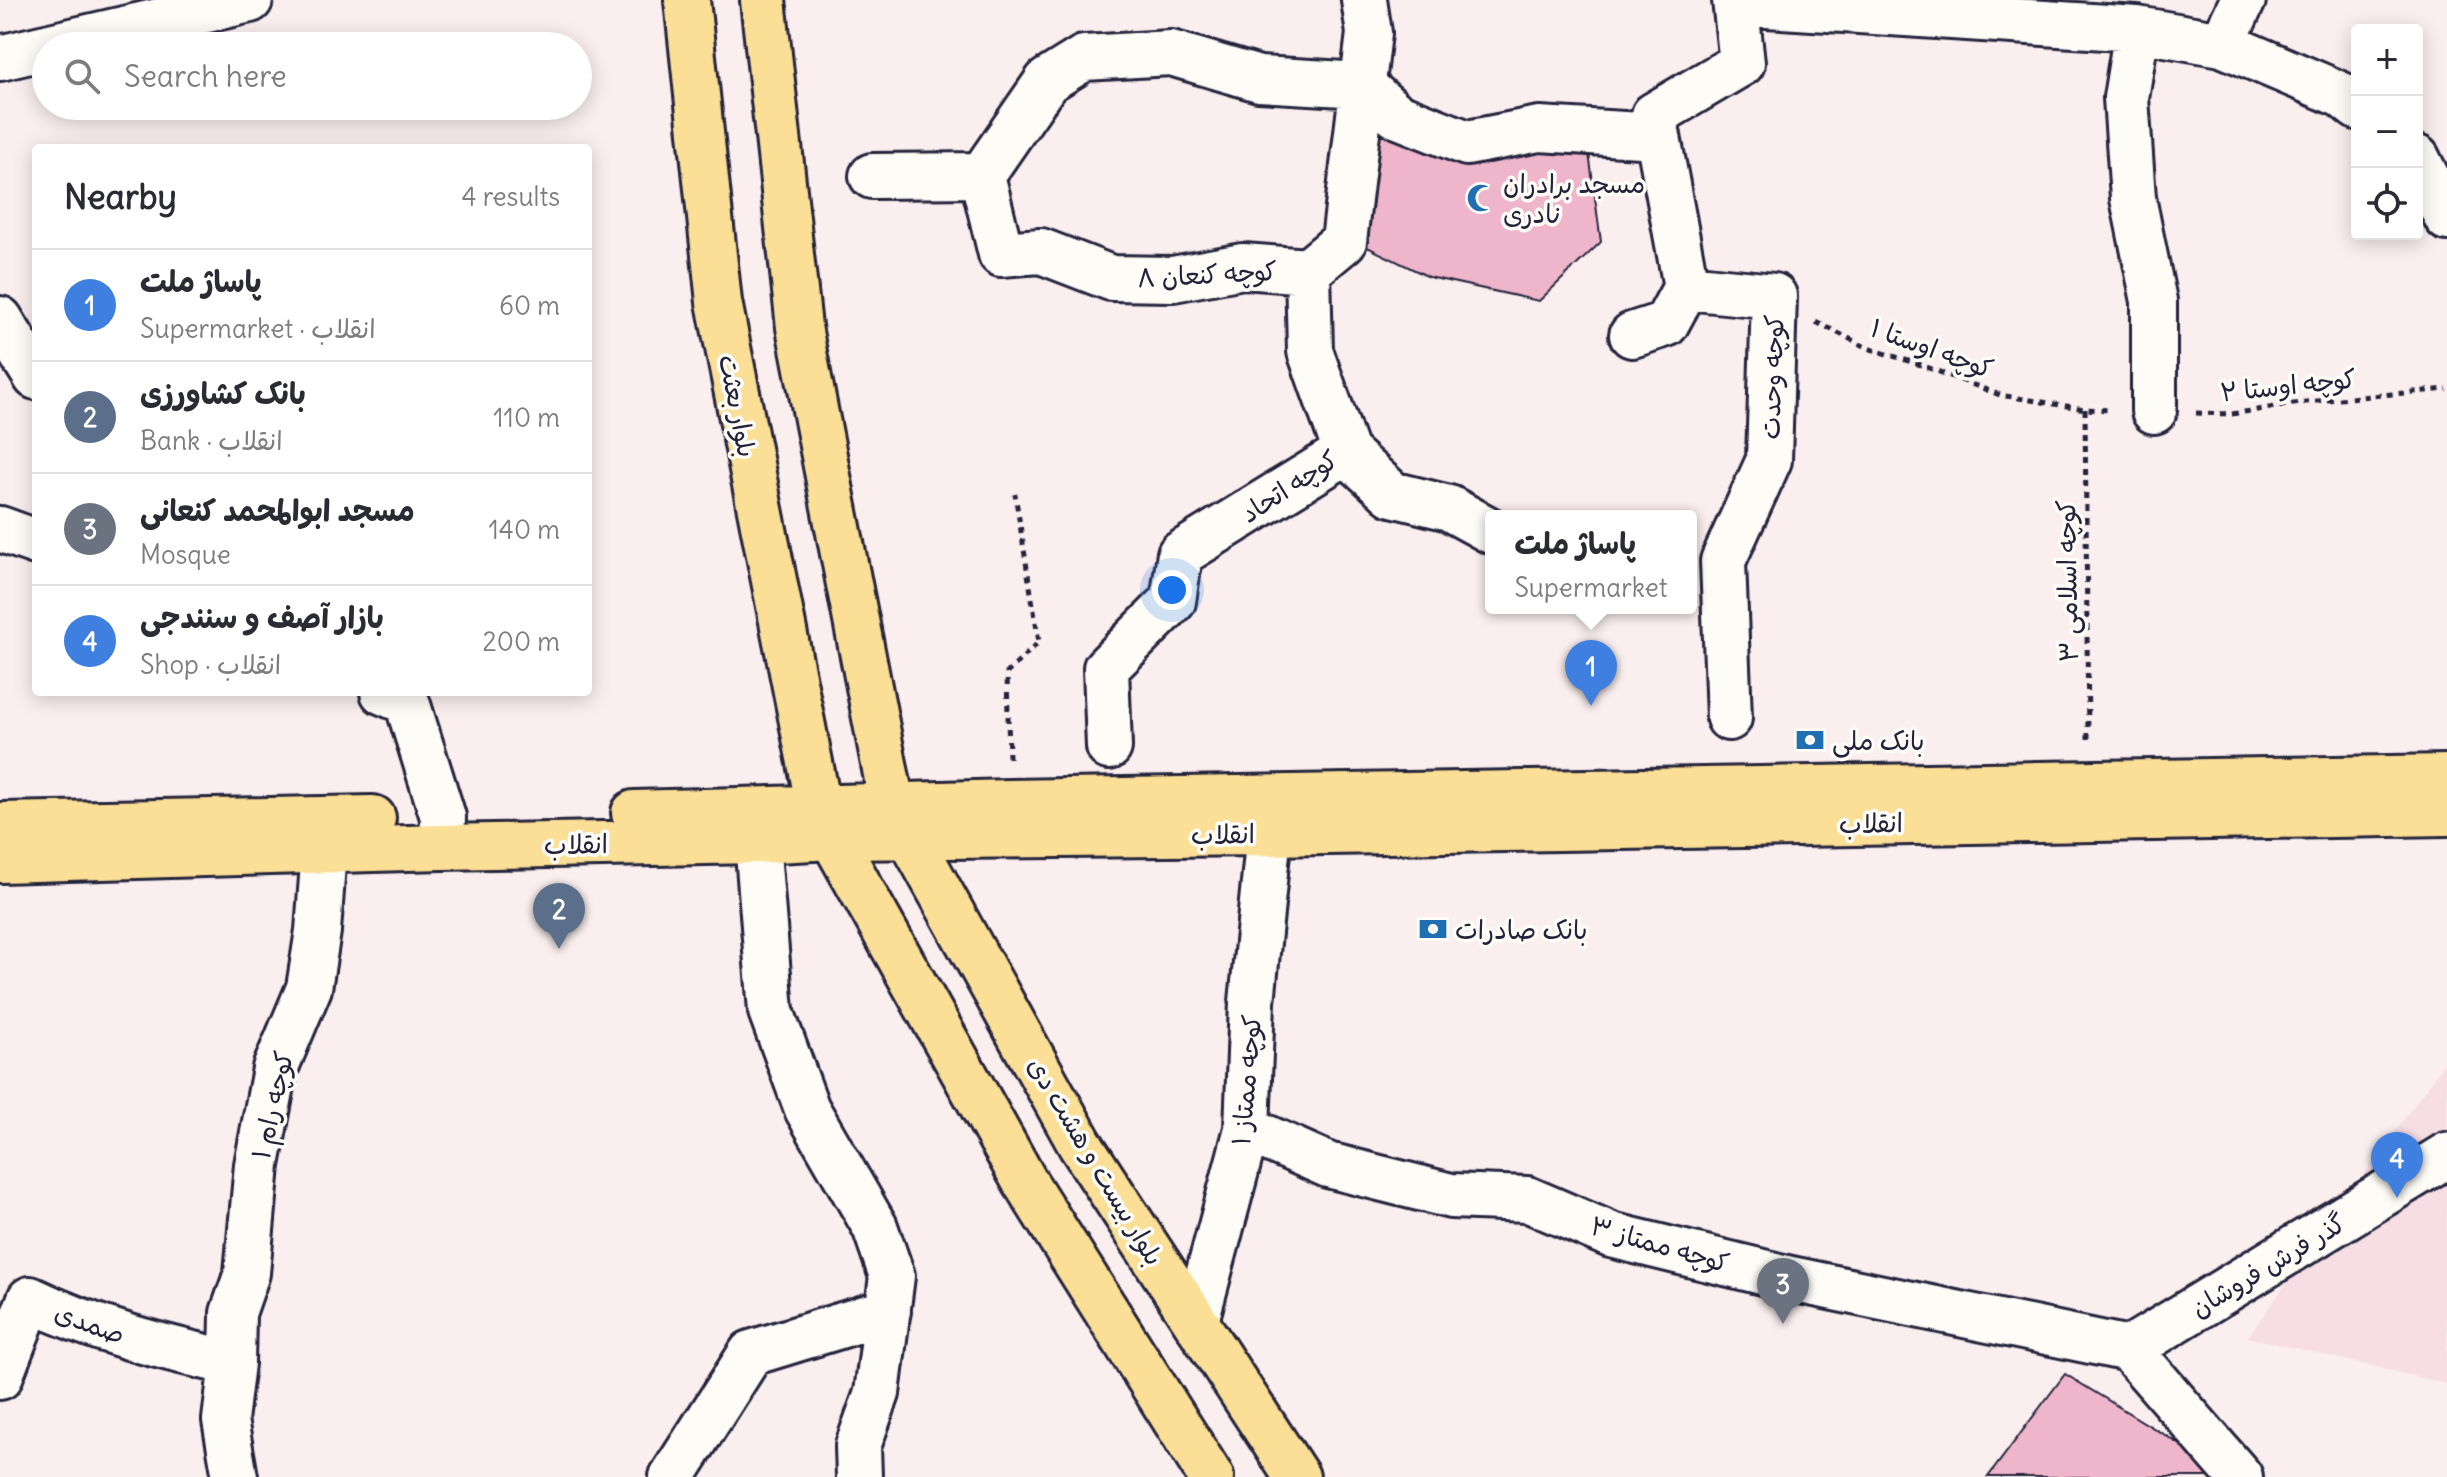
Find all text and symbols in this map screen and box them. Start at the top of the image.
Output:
map controls [2351,24,2423,240]
button: + [2351,24,2423,96]
search box [32,32,592,120]
icon: search [60,54,104,98]
text: Search here [124,57,287,95]
button: − [2351,96,2423,168]
place label: مسجد برادران نادری [1503,167,1645,230]
button: locate [2351,168,2423,240]
text: Nearby [64,175,177,218]
text: 4 results [462,180,560,213]
mosque icon: مسجد برادران نادری [1466,183,1496,213]
street label: کوچه کنعان ۸ [1136,254,1278,294]
text: پاساژ ملت [140,262,262,300]
text: 1 [85,289,95,322]
text: 60 m [499,289,560,322]
street label: کوچه اوستا ۱ [1866,311,1998,385]
text: Supermarket · انقلاب [140,312,376,345]
street label: کوچه وحدت [1753,314,1791,440]
street label: بلوار بعثت [712,352,764,460]
street label: کوچه اوستا ۲ [2218,361,2358,409]
text: بانک کشاورزی [140,374,306,412]
text: 2 [83,401,97,434]
text: 110 m [493,401,560,434]
text: Bank · انقلاب [140,424,283,457]
street label: کوچه اتحاد [1234,442,1344,530]
text: مسجد ابوالمحمد کنعانی [140,491,415,529]
street label: کوچه اسلامی ۳ [2049,499,2086,663]
popup [1485,510,1697,614]
text: 3 [83,513,97,546]
text: 140 m [489,513,560,546]
text: پاساژ ملت [1514,524,1636,562]
text: Mosque [140,538,231,571]
your location [1152,570,1192,610]
text: Supermarket [1514,571,1668,604]
text: بازار آصف و سنندجی [140,598,384,636]
text: 4 [82,625,98,658]
text: 200 m [483,625,560,658]
pin: 1 [1565,640,1617,706]
text: Shop · انقلاب [140,648,281,681]
place label: بانک ملی [1832,724,1925,758]
bank icon: بانک ملی [1795,725,1825,755]
street label: انقلاب [1839,806,1903,840]
street label: انقلاب [1191,817,1255,851]
street label: انقلاب [544,827,608,861]
pin: 2 [533,883,585,949]
place label: بانک صادرات [1455,913,1588,946]
bank icon: بانک صادرات [1418,914,1448,944]
street label: کوچه ممتاز ۱ [1224,1013,1268,1147]
street label: کوچه رام ۱ [244,1048,304,1163]
street label: بلوار بیست و هشت دی [1021,1051,1171,1271]
pin: 4 [2371,1132,2423,1198]
street label: گذر فرش فروشان [2185,1206,2351,1324]
street label: کوچه ممتاز ۳ [1587,1208,1733,1280]
pin: 3 [1757,1258,1809,1324]
street label: صمدی [50,1295,130,1351]

